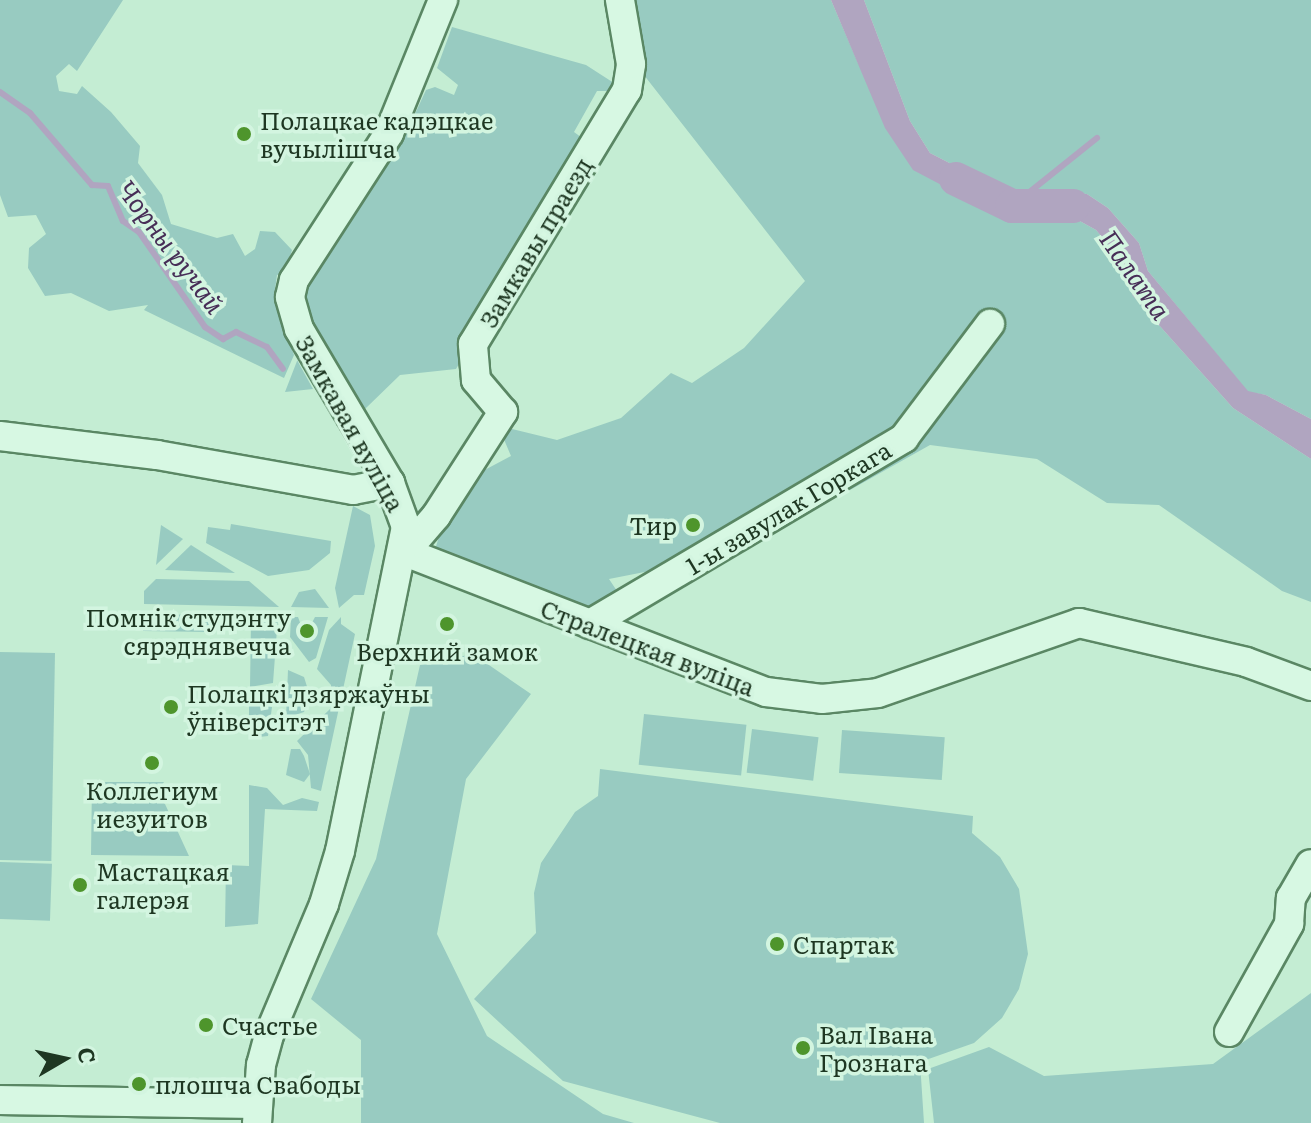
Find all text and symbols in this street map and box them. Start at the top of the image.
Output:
place label: Полацкае кадэцкае вучылішча [260,106,493,162]
marker: Полацкае кадэцкае вучылішча [235,125,253,143]
street label: Замкавы праезд [473,152,597,332]
water label: Чорны ручай [112,173,232,319]
water label: Палата [1094,224,1178,324]
street label: Замкавая вуліца [291,330,411,516]
street label: 1-ы завулак Горкага [680,434,896,580]
place label: Тир [629,511,677,539]
marker: Тир [684,516,702,534]
street label: Стралецкая вуліца [537,593,759,701]
place label: Помнік студэнту сярэднявечча [85,603,291,659]
marker: Верхний замок [438,615,456,633]
marker: Помнік студэнту сярэднявечча [298,622,316,640]
place label: Верхний замок [356,637,538,665]
place label: Полацкі дзяржаўны ўніверсітэт [187,679,430,735]
marker: Полацкі дзяржаўны ўніверсітэт [162,698,180,716]
marker: Коллегиум иезуитов [143,754,161,772]
place label: Коллегиум иезуитов [86,776,218,832]
place label: Мастацкая галерэя [96,857,230,913]
marker: Мастацкая галерэя [71,876,89,894]
place label: Спартак [793,930,895,958]
marker: Спартак [768,935,786,953]
place label: Счастье [222,1011,318,1039]
marker: Счастье [197,1016,215,1034]
north arrow [24,1019,104,1099]
place label: Вал Івана Грознага [819,1020,933,1076]
marker: Вал Івана Грознага [794,1039,812,1057]
text: С [71,1045,106,1065]
place label: плошча Свабоды [155,1070,361,1098]
marker: плошча Свабоды [130,1075,148,1093]

